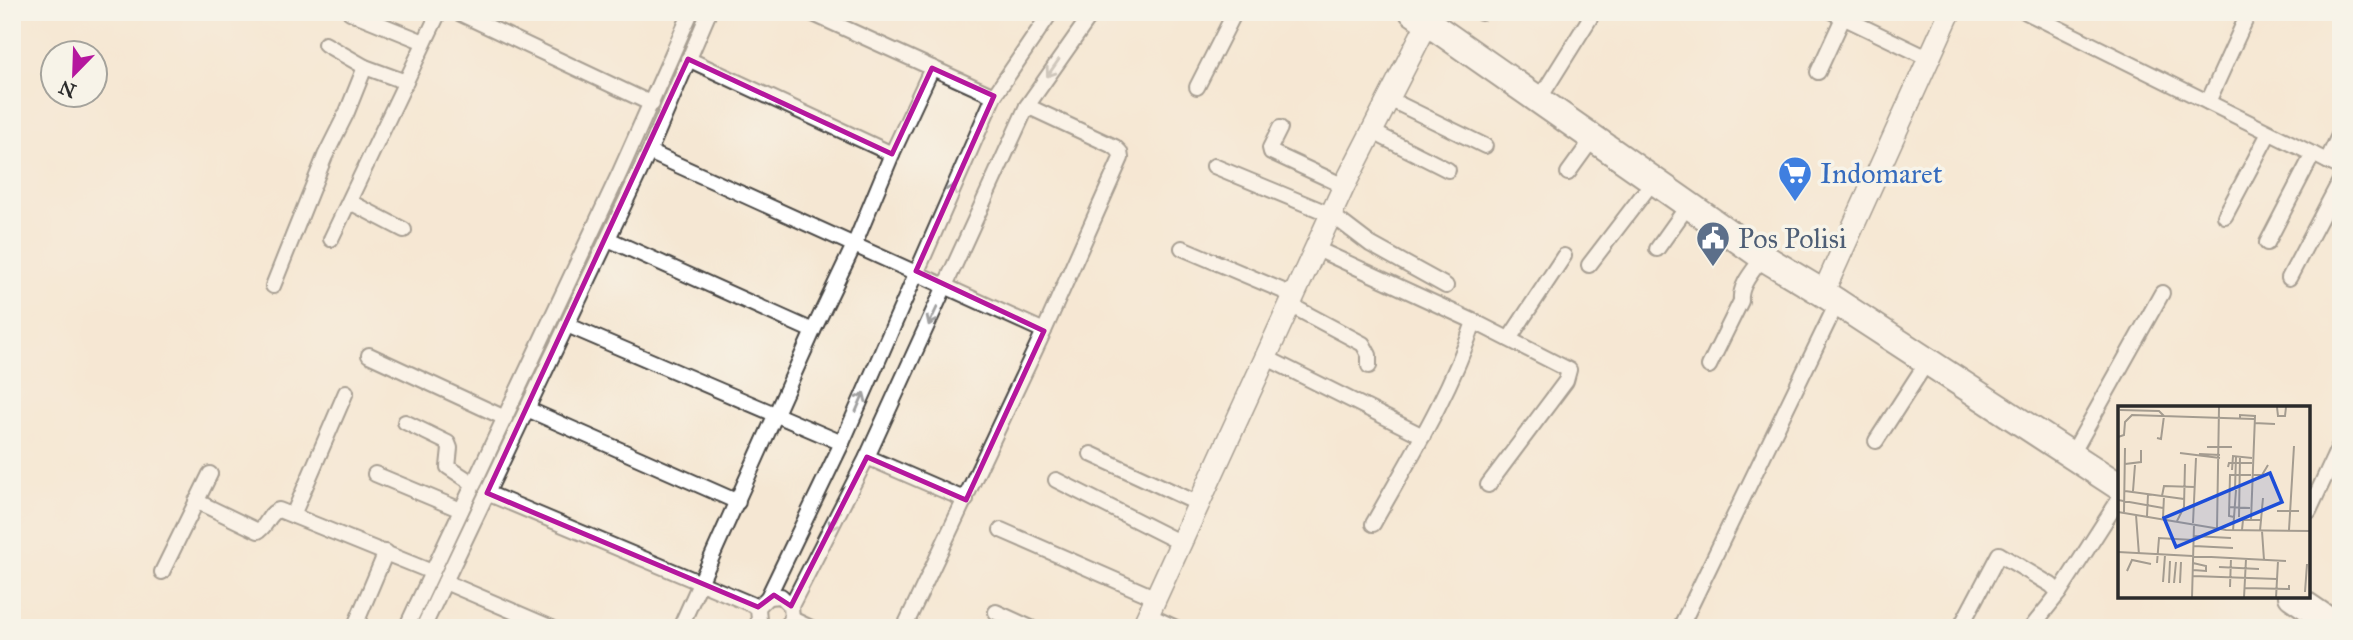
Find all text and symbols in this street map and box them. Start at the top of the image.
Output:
north arrow [38,38,108,108]
one-way arrow [1046,58,1060,77]
text: N [56,75,79,103]
supermarket icon: Indomaret [1776,154,1814,203]
place label: Indomaret [1820,156,1943,191]
one-way arrow [944,183,957,205]
public building icon: Pos Polisi [1694,219,1732,268]
place label: Pos Polisi [1738,221,1847,256]
one-way arrow [926,305,939,326]
one-way arrow [854,392,867,414]
inset map [2118,406,2311,598]
one-way arrow [827,510,841,531]

